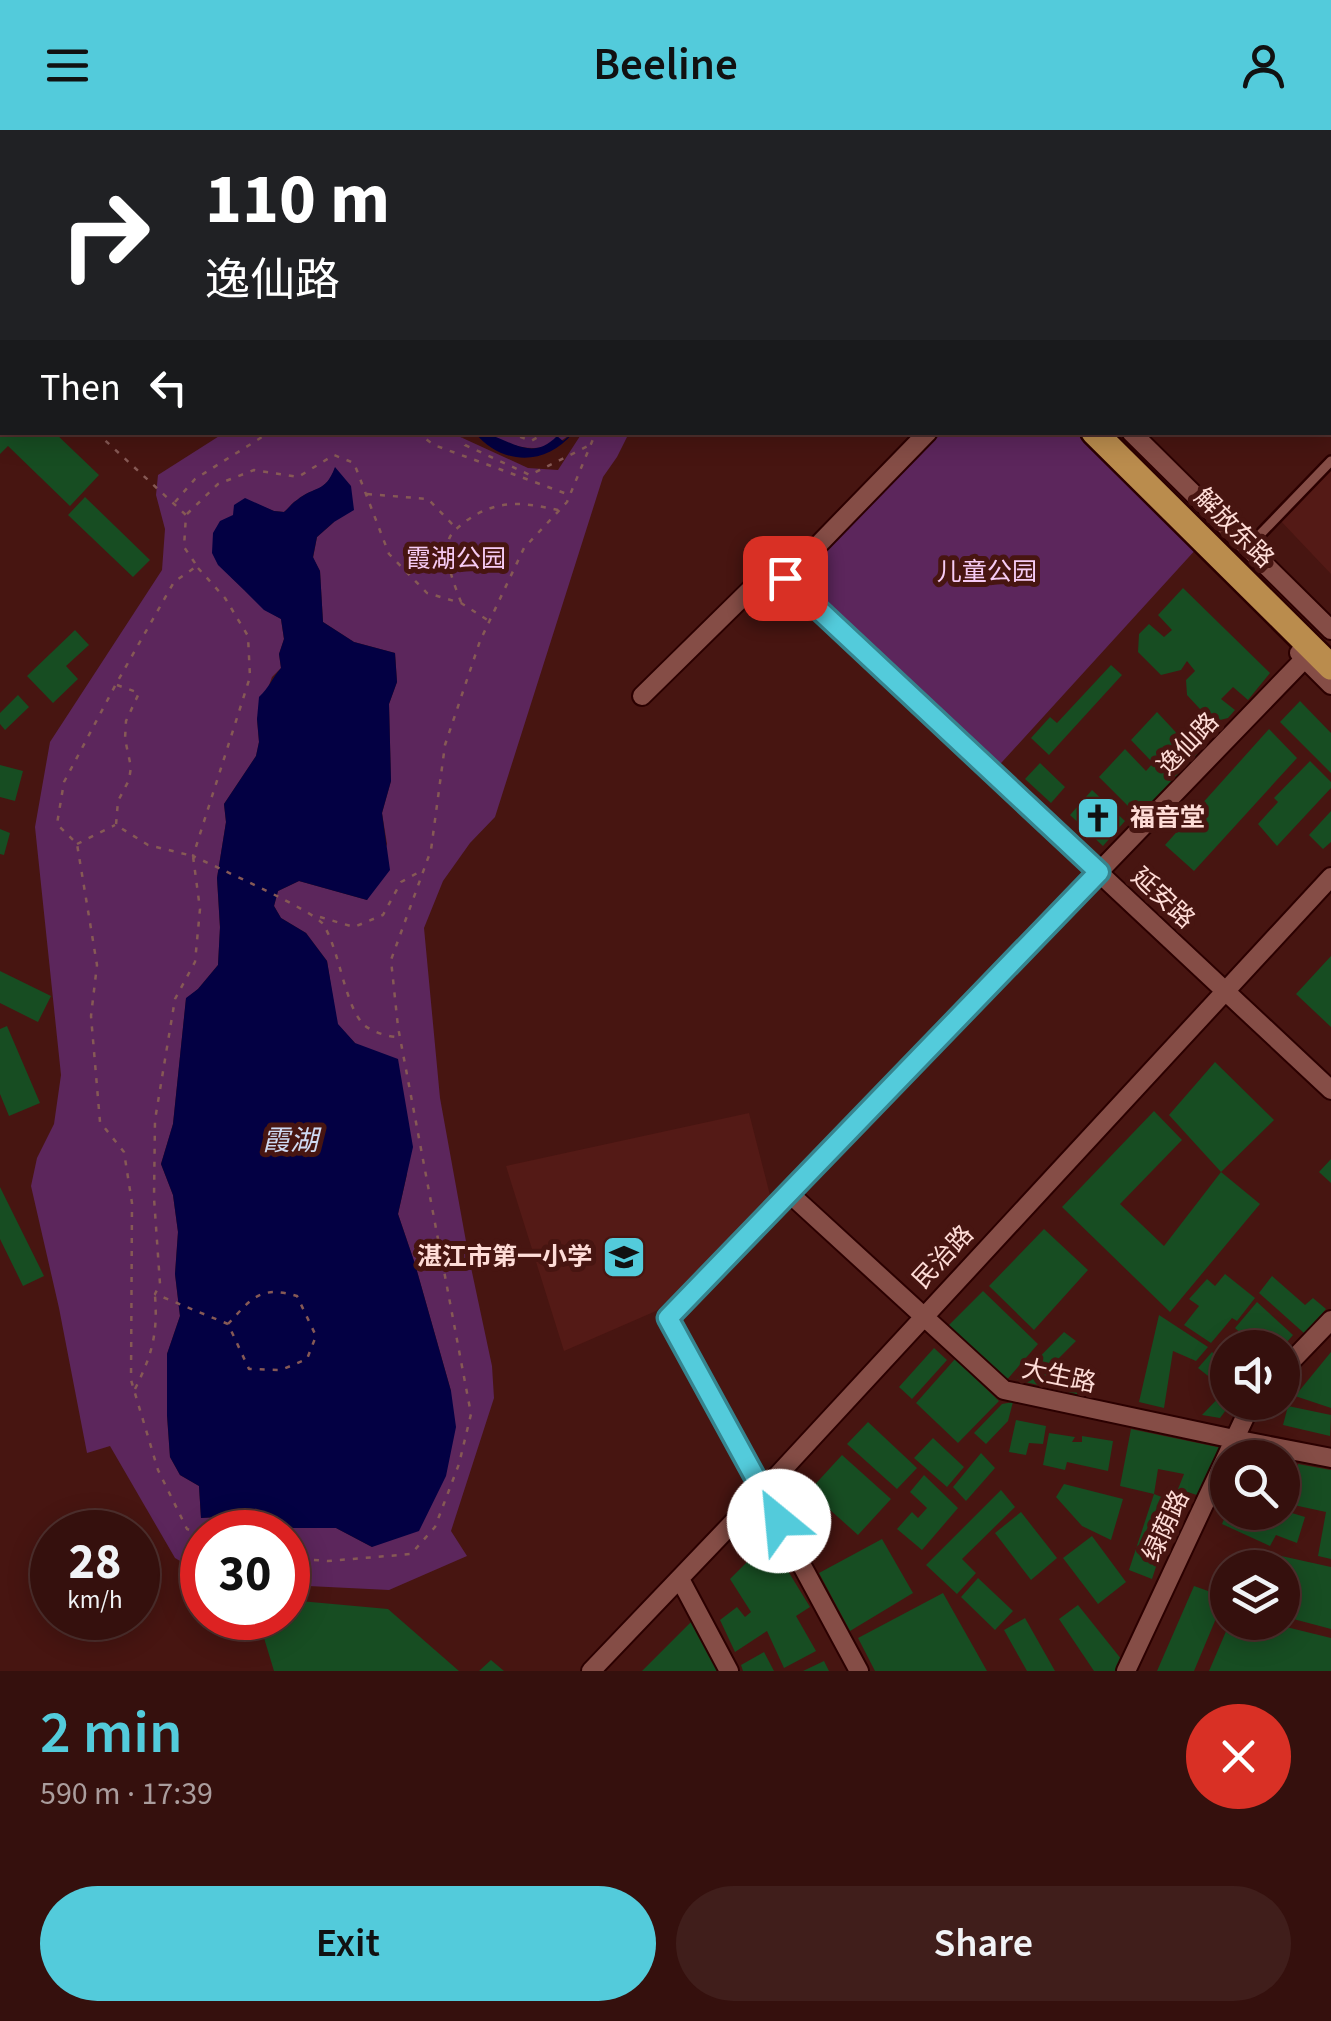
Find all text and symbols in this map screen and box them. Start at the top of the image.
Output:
text: Beeline [593,33,738,97]
icon: menu [40,38,95,93]
icon: person [1236,38,1291,93]
text: 110 m [205,150,390,250]
icon: right [40,170,170,300]
text: 逸仙路 [205,249,340,313]
icon: left [141,360,196,415]
text: Then [40,361,121,415]
street label: 解放东路 [1186,480,1282,576]
pin [743,536,828,621]
park label: 霞湖公园 [406,541,506,577]
icon: arrive [758,551,813,606]
park label: 儿童公园 [937,554,1037,590]
street label: 逸仙路 [1149,705,1227,783]
church icon: 福音堂 [1075,795,1121,841]
place label: 福音堂 [1130,800,1205,836]
street label: 延安路 [1123,859,1203,937]
water label: 霞湖 [262,1121,322,1161]
street label: 民治路 [904,1217,982,1297]
school or university icon: 湛江市第一小学 [601,1234,647,1280]
place label: 湛江市第一小学 [417,1239,592,1275]
map controls [1210,1330,1300,1640]
button: sound [1210,1330,1300,1420]
street label: 大生路 [1019,1351,1099,1401]
button: search [1210,1440,1300,1530]
position arrow [727,1469,831,1573]
street label: 绿荫路 [1134,1484,1198,1568]
speed limit sign: 30 [180,1510,310,1640]
text: 28 [69,1527,121,1598]
button: layers [1210,1550,1300,1640]
text: km/h [67,1582,123,1618]
text: 2 min [40,1691,183,1776]
button: close [1186,1704,1291,1809]
text: 590 m · 17:39 [40,1771,213,1817]
button: Exit [40,1886,656,2001]
button: Share [676,1886,1291,2001]

